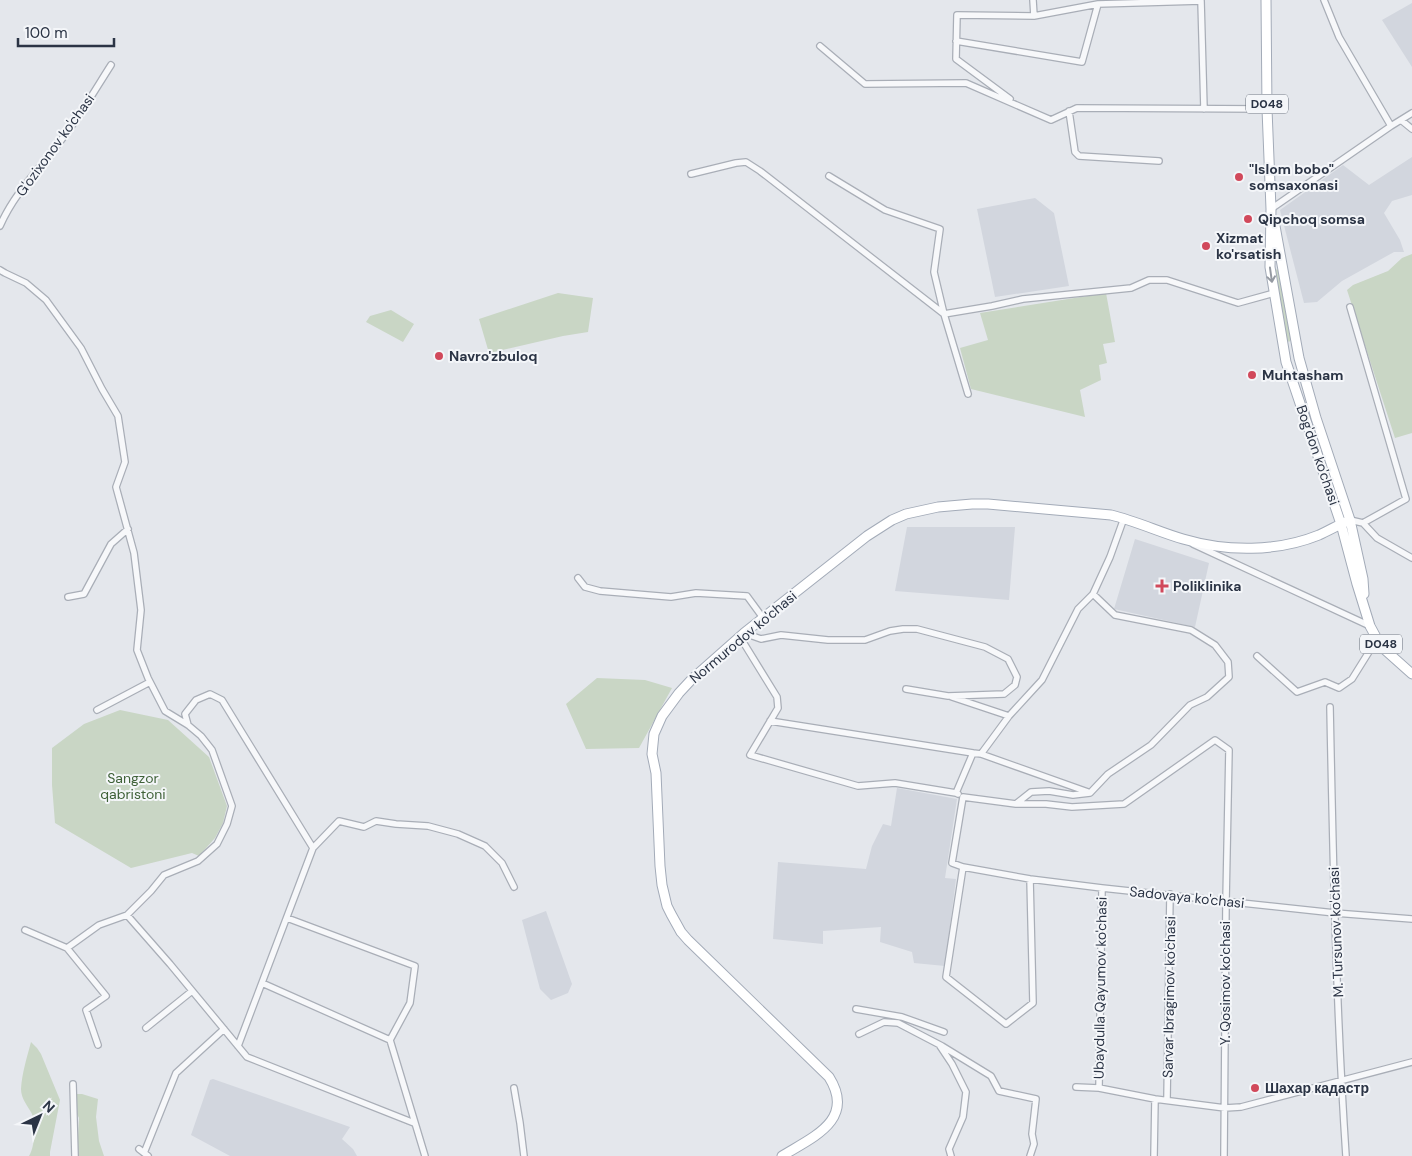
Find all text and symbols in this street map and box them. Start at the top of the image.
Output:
scale bar [18,15,114,47]
text: 100 m [25,23,68,43]
street label: G'ozixonov ko'chasi [12,90,98,200]
road number: D048 [1246,95,1288,114]
place label: "Islom bobo" somsaxonasi [1249,160,1338,194]
marker: "Islom bobo" somsaxonasi [1233,171,1245,183]
place label: Qipchoq somsa [1258,210,1365,228]
marker: Qipchoq somsa [1242,213,1254,225]
place label: Xizmat ko'rsatish [1216,229,1281,263]
marker: Xizmat ko'rsatish [1200,240,1212,252]
one-way arrow [1267,267,1277,283]
place label: Navro'zbuloq [449,347,537,365]
marker: Navro'zbuloq [433,350,445,362]
place label: Muhtasham [1262,366,1343,384]
marker: Muhtasham [1246,369,1258,381]
street label: Bog'don ko'chasi [1292,403,1344,507]
place label: Poliklinika [1173,577,1242,595]
marker: Poliklinika [1155,579,1169,593]
street label: Normurodov ko'chasi [686,587,800,687]
road number: D048 [1360,634,1402,654]
park label: Sangzor qabristoni [100,769,166,803]
street label: M. Tursunov ko'chasi [1325,866,1347,998]
street label: Sadovaya ko'chasi [1129,882,1245,912]
street label: Ubaydulla Qayumov ko'chasi [1089,897,1111,1079]
street label: Sarvar Ibragimov ko'chasi [1159,916,1179,1078]
street label: Y. Qosimov ko'chasi [1216,921,1234,1045]
place label: Шахар кадастр [1265,1079,1369,1097]
marker: Шахар кадастр [1249,1082,1261,1094]
north arrow [15,1091,65,1141]
text: N [39,1096,59,1117]

